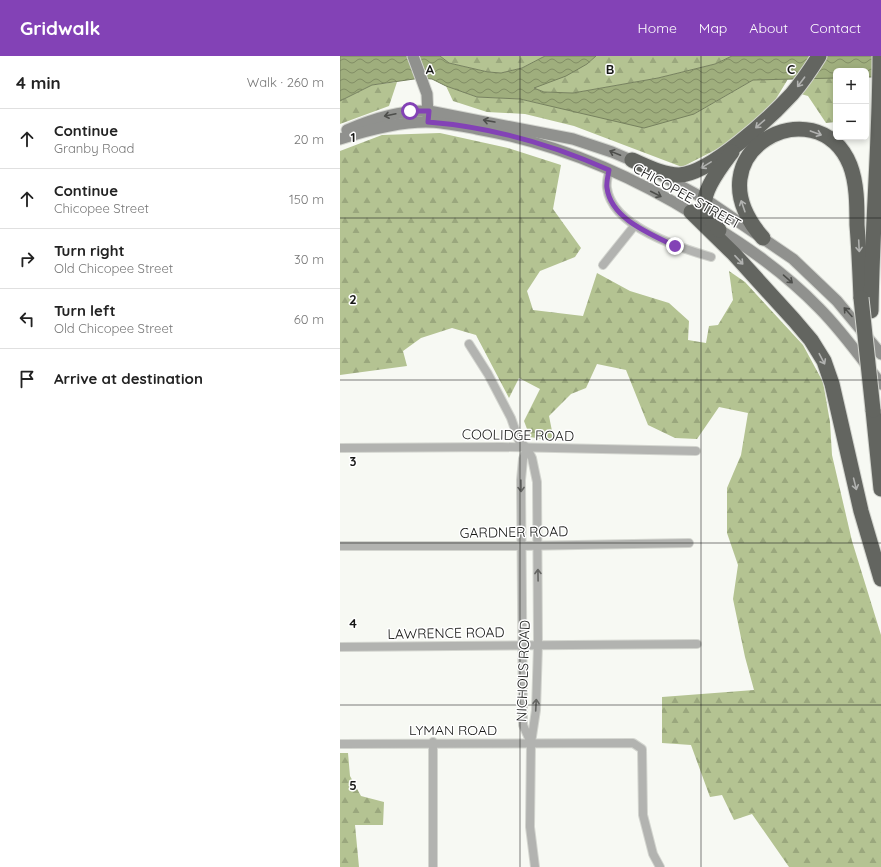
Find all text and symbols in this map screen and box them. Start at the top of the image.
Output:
text: Gridwalk [20,16,100,40]
text: Home [638,19,677,37]
text: Map [699,19,727,37]
text: About [749,19,788,37]
text: Contact [810,19,861,37]
text: A [426,61,435,77]
text: B [606,61,614,77]
text: C [787,61,795,77]
map controls [833,68,869,140]
button: + [833,68,869,104]
text: 4 min [16,72,61,93]
text: Walk · 260 m [247,74,324,90]
one-way arrow [797,76,805,87]
route start [401,102,419,120]
button: − [833,104,869,140]
one-way arrow [384,111,397,119]
one-way arrow [483,117,496,125]
one-way arrow [755,120,765,129]
text: Continue [54,121,118,140]
icon: ahead [16,128,38,150]
text: 1 [350,129,356,145]
one-way arrow [810,129,822,137]
text: 20 m [294,131,324,147]
text: Granby Road [54,140,134,156]
one-way arrow [610,149,622,157]
street label: CHICOPEE STREET [630,159,744,233]
one-way arrow [700,161,712,169]
text: Continue [54,181,118,200]
icon: ahead [16,188,38,210]
one-way arrow [650,190,662,198]
text: 150 m [289,191,324,207]
text: Chicopee Street [54,200,149,216]
one-way arrow [738,200,746,212]
route end [666,237,684,255]
one-way arrow [855,239,862,252]
text: Turn right [54,241,125,260]
icon: right [16,248,38,270]
text: 30 m [294,251,324,267]
one-way arrow [734,254,743,264]
text: Old Chicopee Street [54,260,173,276]
one-way arrow [783,275,794,284]
text: 2 [349,291,357,307]
text: Turn left [54,301,116,320]
one-way arrow [843,307,852,318]
icon: left [16,308,38,330]
text: 60 m [294,311,324,327]
text: Old Chicopee Street [54,320,173,336]
one-way arrow [819,353,826,365]
icon: arrive [16,368,38,390]
text: Arrive at destination [54,369,203,388]
street label: COOLIDGE ROAD [462,425,574,445]
text: 3 [350,453,357,469]
one-way arrow [851,478,859,491]
one-way arrow [517,479,525,492]
street label: GARDNER ROAD [460,522,568,542]
one-way arrow [534,569,541,582]
text: 4 [349,615,357,631]
street label: NICHOLS ROAD [512,620,534,722]
street label: LAWRENCE ROAD [387,623,505,643]
one-way arrow [533,699,540,712]
street label: LYMAN ROAD [409,721,497,739]
text: 5 [349,777,357,793]

